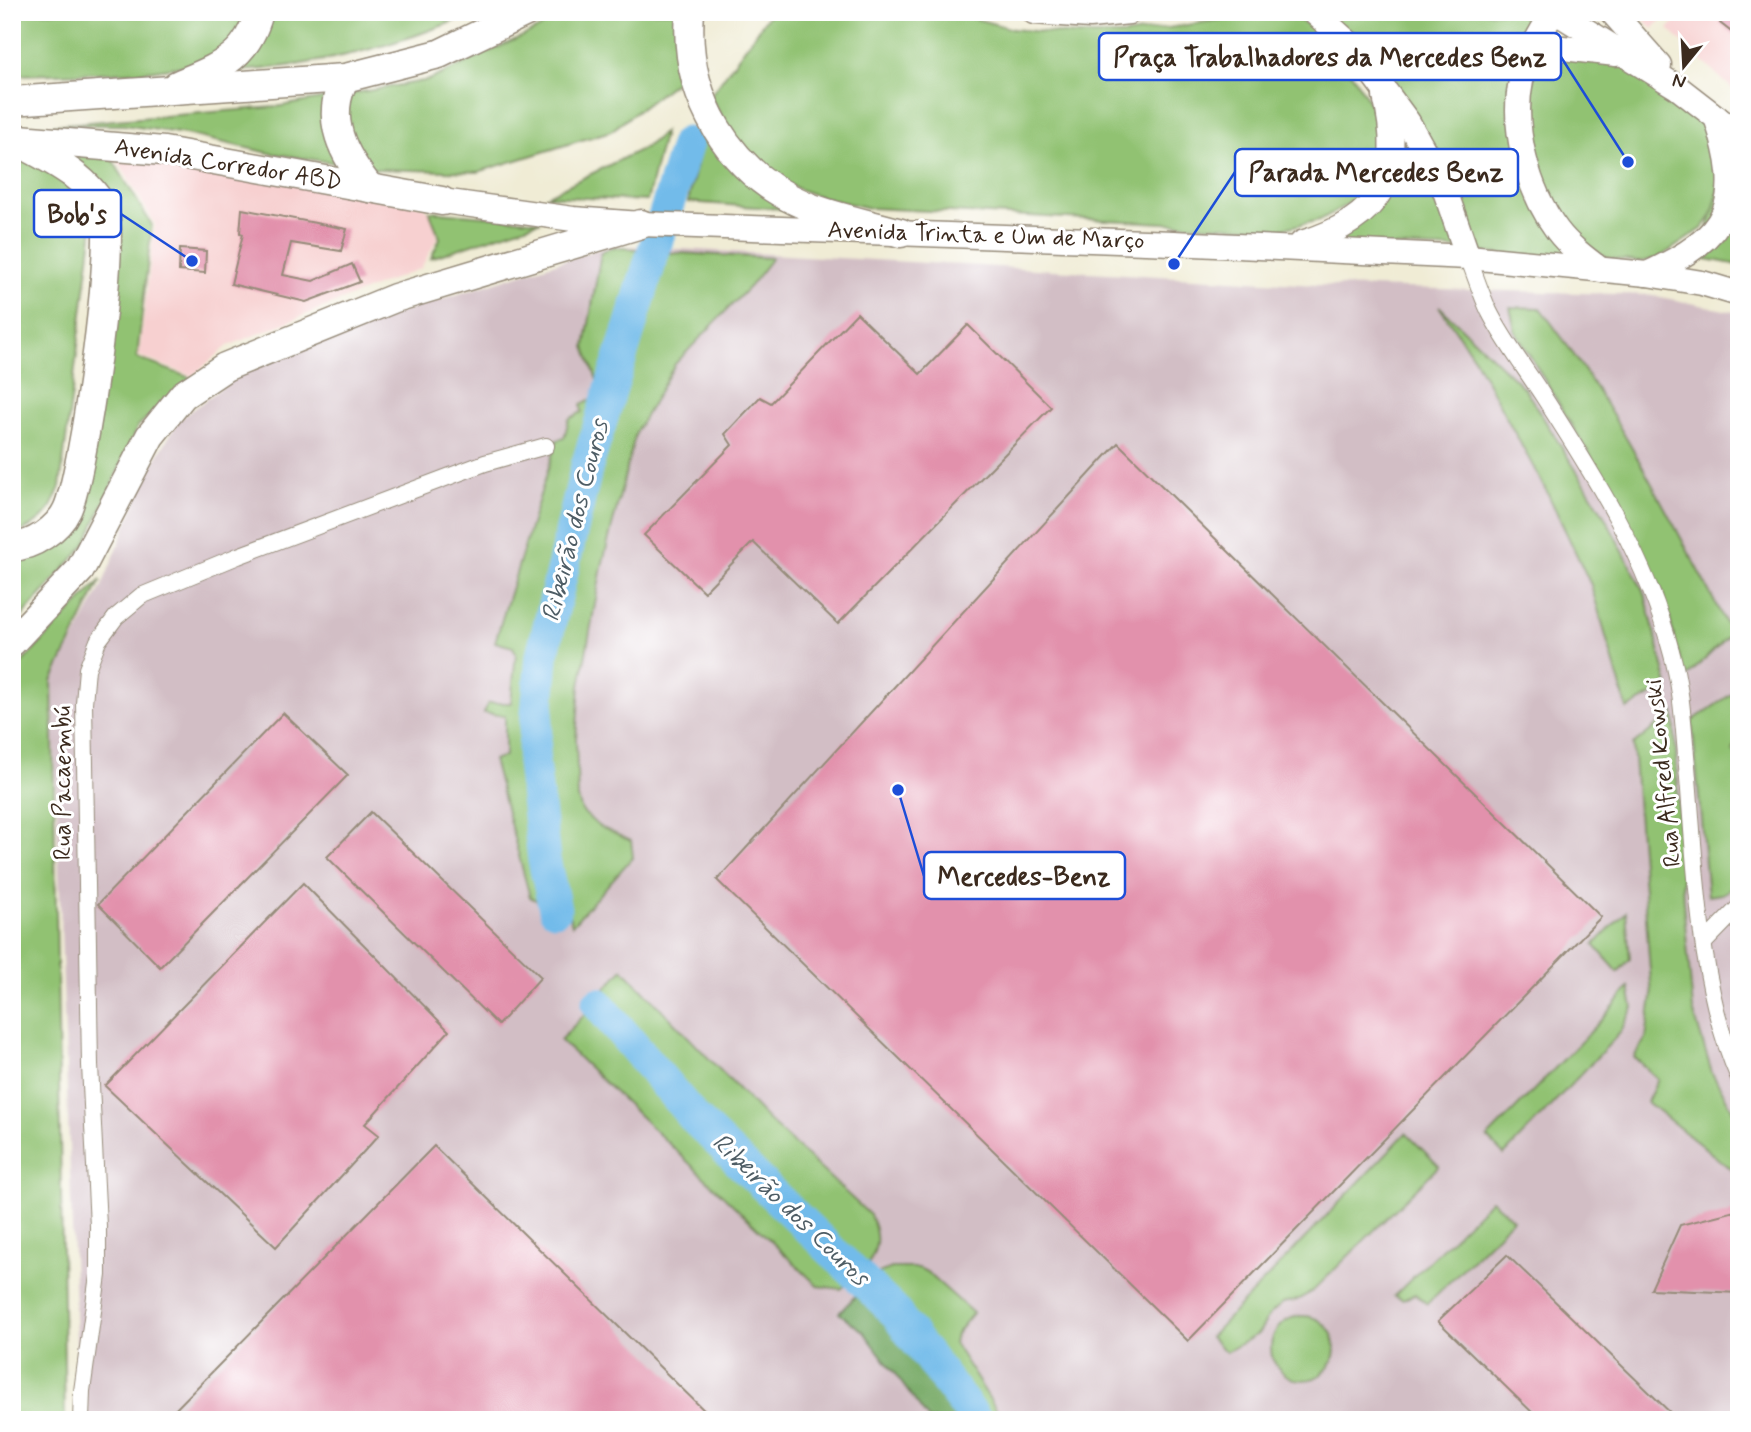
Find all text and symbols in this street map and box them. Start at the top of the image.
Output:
north arrow [1650,32,1720,102]
callout: Praça Trabalhadores da Mercedes Benz [1099,33,1561,80]
text: Praça Trabalhadores da Mercedes Benz [1113,42,1547,76]
text: N [1669,67,1689,95]
street label: Avenida Corredor ABD [112,132,344,198]
callout: Parada Mercedes Benz [1235,149,1518,196]
text: Parada Mercedes Benz [1248,157,1504,191]
callout: Bob's [34,190,121,237]
text: Bob's [47,199,107,233]
street label: Avenida Trinta e Um de Março [827,215,1145,257]
water label: Ribeirão dos Couros [535,414,618,625]
street label: Rua Alfred Kowski [1639,678,1689,868]
street label: Rua Pacaembú [48,706,79,860]
callout: Mercedes-Benz [924,852,1125,899]
text: Mercedes-Benz [938,861,1110,895]
water label: Ribeirão dos Couros [704,1126,878,1296]

